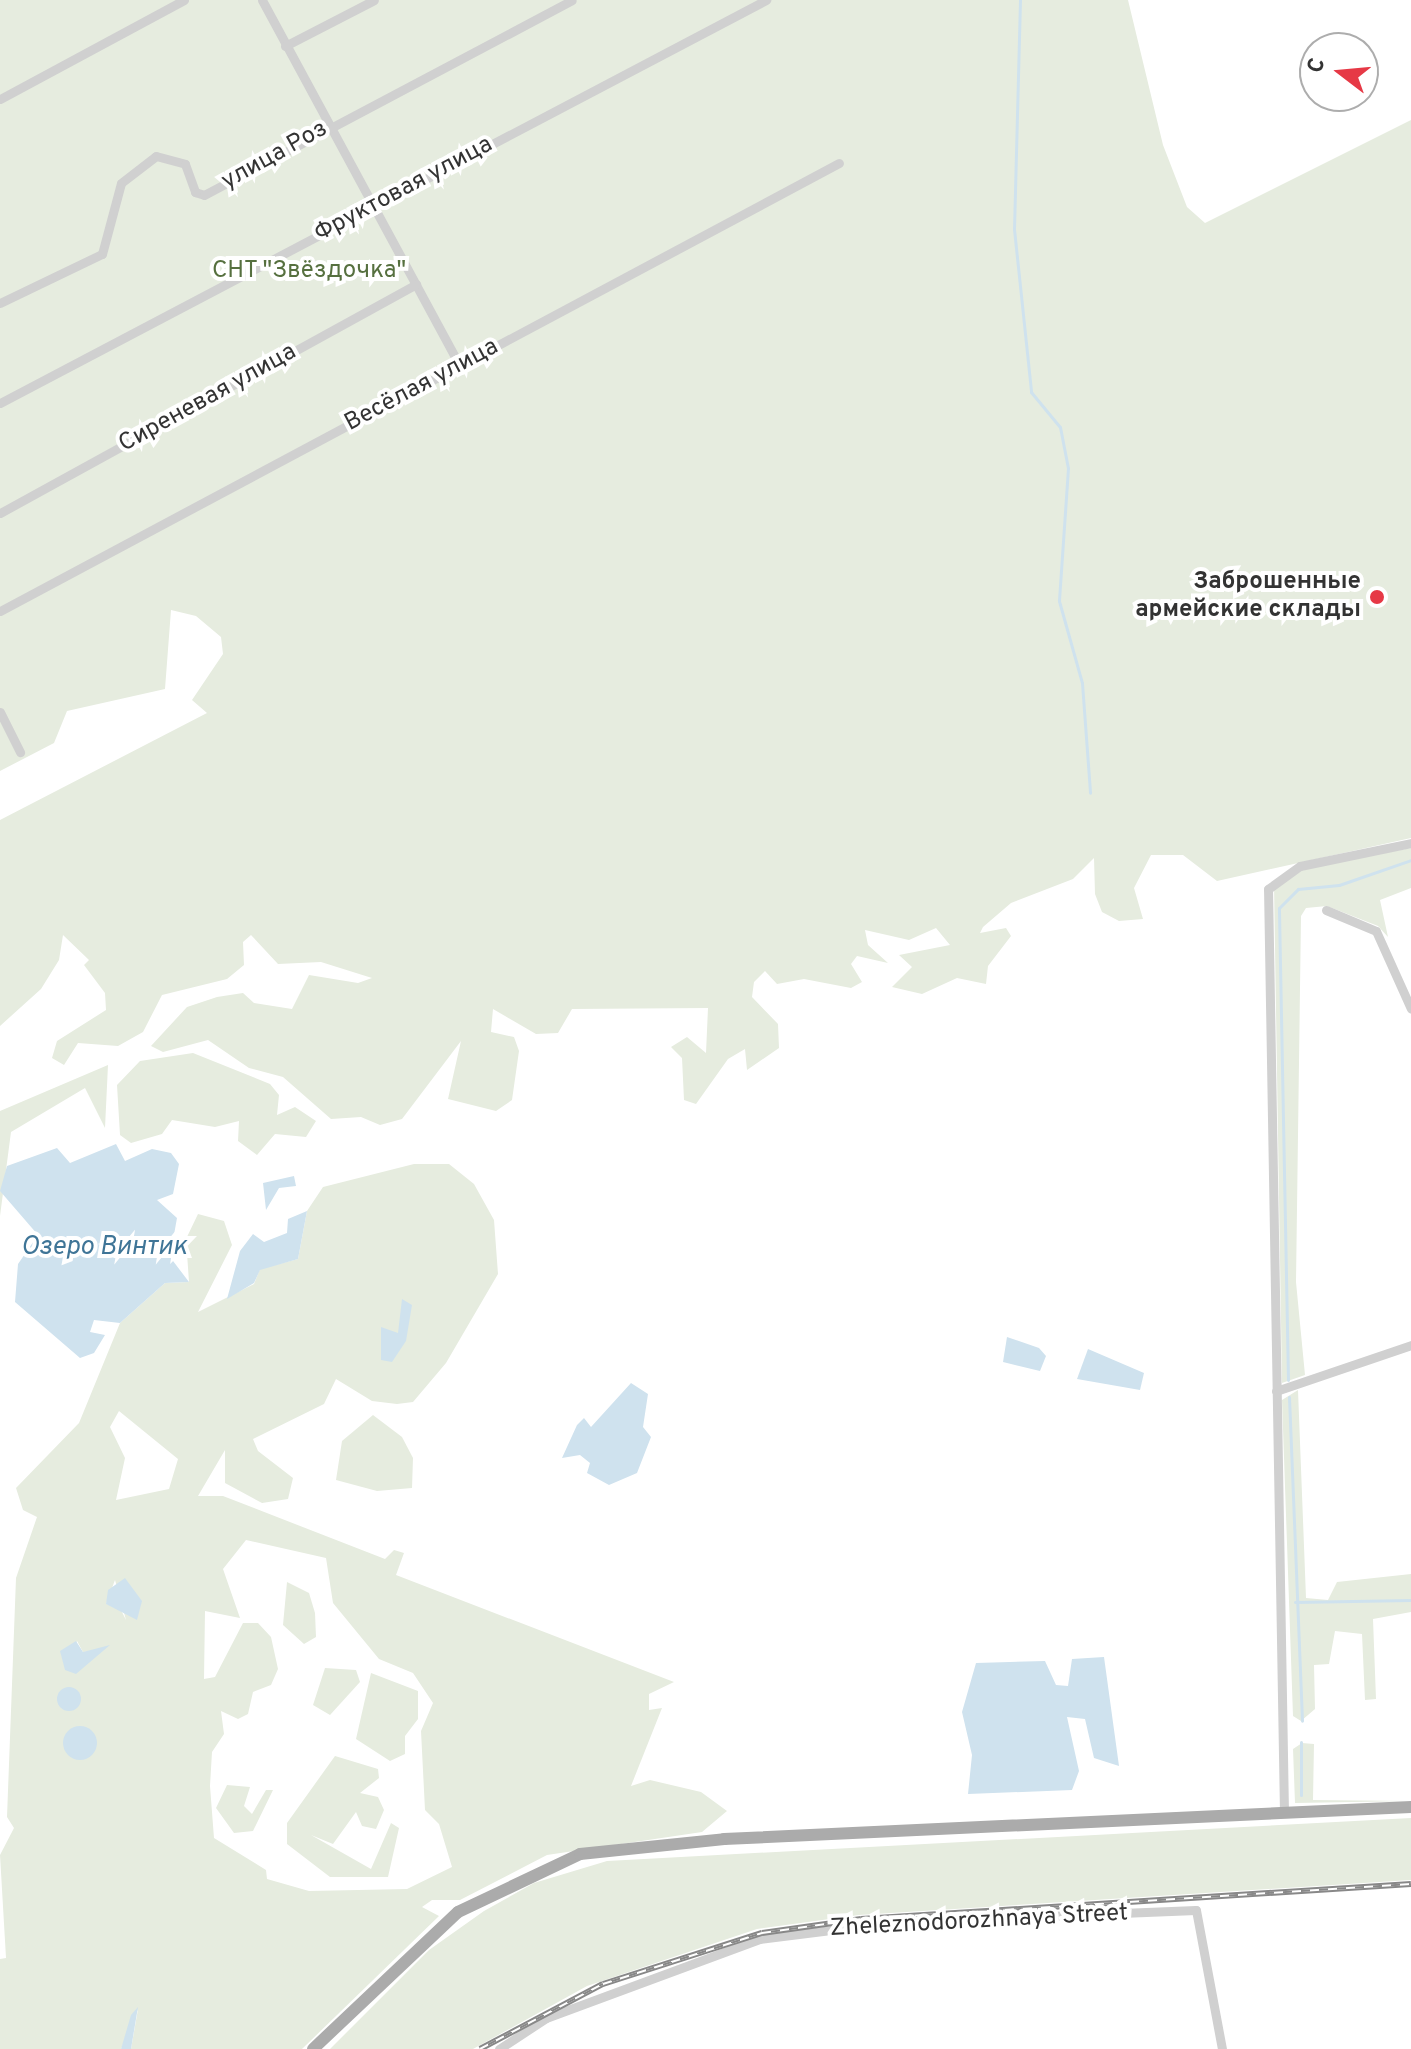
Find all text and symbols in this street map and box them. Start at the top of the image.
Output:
north arrow [1299,32,1379,112]
text: С [1302,55,1332,76]
street label: улица Роз [217,115,333,197]
street label: Фруктовая улица [310,131,498,249]
park label: СНТ "Звёздочка" [211,258,407,286]
street label: Весёлая улица [340,333,504,439]
street label: Сиреневая улица [114,338,302,460]
place label: Заброшенные армейские склады [1135,569,1361,625]
marker: Заброшенные армейские склады [1368,588,1386,606]
water label: Озеро Винтик [21,1232,187,1264]
street label: Zheleznodorozhnaya Street [829,1900,1129,1944]

